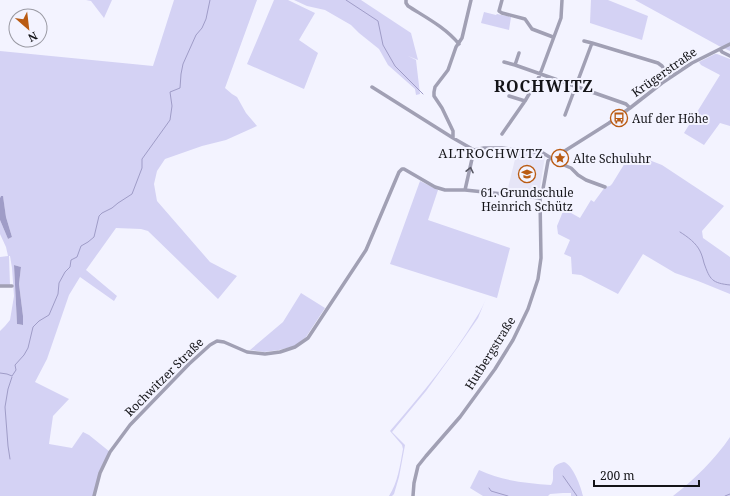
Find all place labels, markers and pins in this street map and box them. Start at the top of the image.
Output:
bus stop icon: Auf der Höhe [609,108,629,128]
place label: Auf der Höhe [632,110,708,127]
place icon: Alte Schuluhr [550,148,570,168]
place label: Alte Schuluhr [573,150,652,167]
school or university icon: 61. Grundschule Heinrich Schütz [517,164,537,184]
place label: 61. Grundschule Heinrich Schütz [480,184,574,215]

